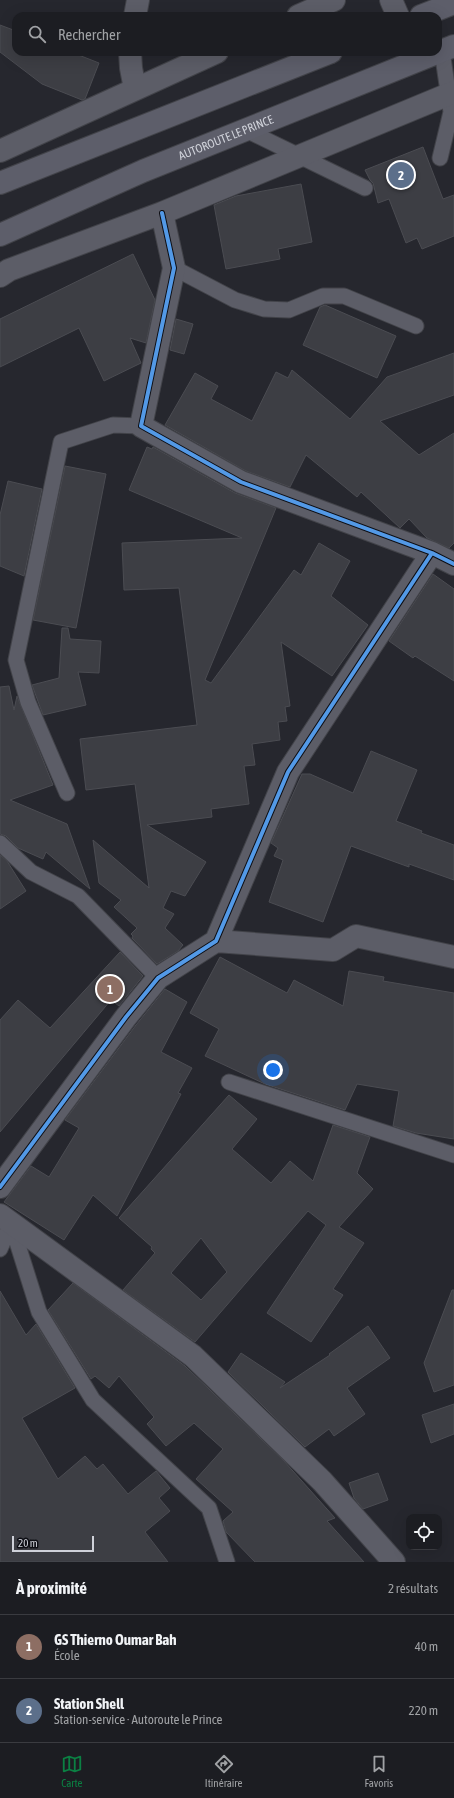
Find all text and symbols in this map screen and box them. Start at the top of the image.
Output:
search box [12,12,442,56]
icon: search [26,23,48,45]
text: Rechercher [58,26,120,43]
street label: AUTOROUTE LE PRINCE [176,112,275,163]
pin: 2 [388,160,414,190]
pin: 1 [97,974,123,1004]
your location [263,1060,283,1080]
map controls [406,1514,442,1550]
button: locate [406,1514,442,1550]
scale bar [12,1534,94,1553]
text: 20 m [18,1537,38,1549]
text: À proximité [16,1578,87,1598]
text: 2 résultats [388,1581,438,1596]
text: GS Thierno Oumar Bah [54,1631,177,1648]
text: 1 [26,1639,32,1654]
text: 40 m [415,1639,438,1654]
text: École [54,1648,80,1663]
text: Station Shell [54,1695,124,1712]
text: 2 [26,1703,32,1718]
text: 220 m [409,1703,438,1718]
text: Station-service · Autoroute le Prince [54,1712,222,1727]
tab: Carte [61,1753,83,1789]
tab: Itinéraire [205,1753,243,1789]
tab: Favoris [364,1753,393,1789]

